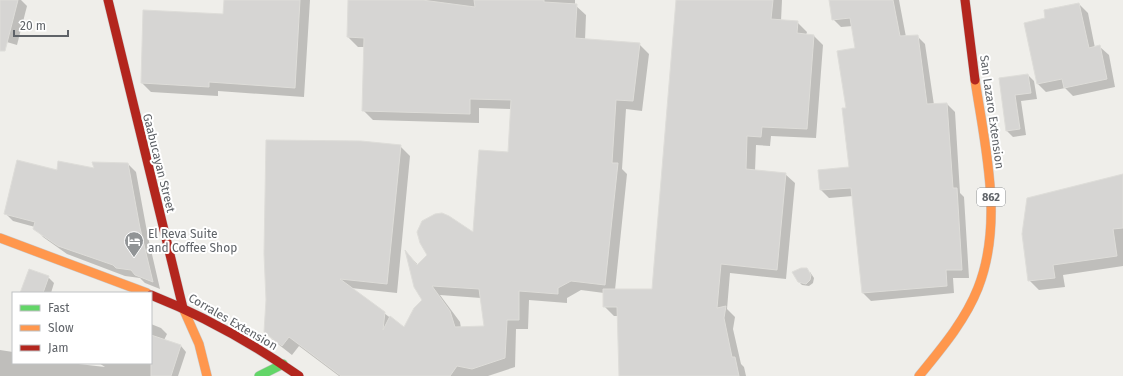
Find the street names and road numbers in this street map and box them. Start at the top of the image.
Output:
street label: San Lazaro Extension [977,54,1007,170]
street label: Gaabucayan Street [140,112,178,215]
road number: 862 [977,188,1005,206]
street label: Corrales Extension [186,291,280,353]

